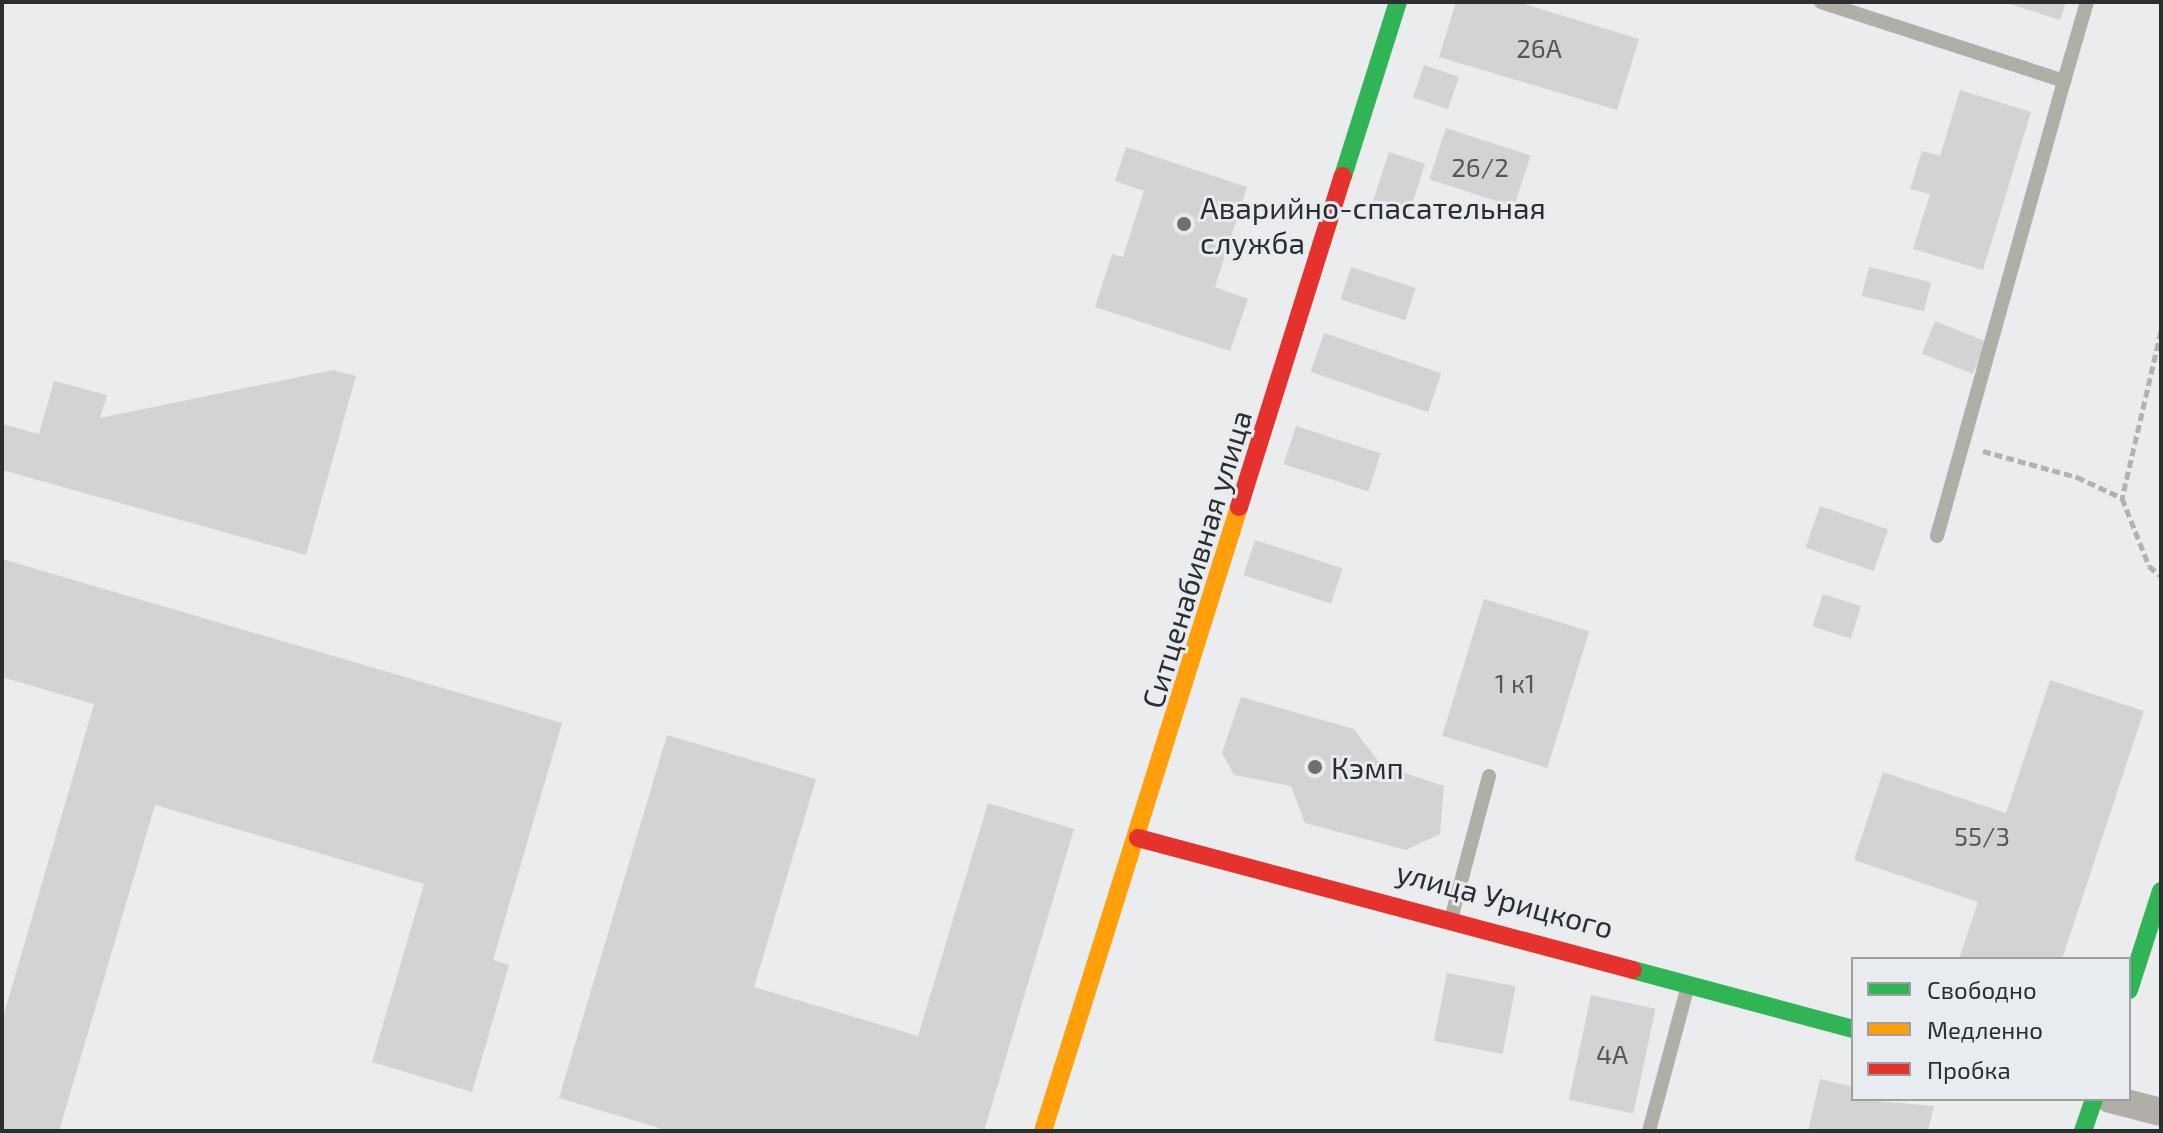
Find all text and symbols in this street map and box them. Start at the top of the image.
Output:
house number: 26А [1516,32,1562,64]
house number: 26/2 [1451,151,1509,183]
place label: Аварийно-спасательная служба [1200,189,1546,260]
marker: Аварийно-спасательная служба [1175,215,1193,233]
street label: Ситценабивная улица [1134,406,1258,712]
house number: 1 к1 [1495,667,1535,699]
place label: Кэмп [1331,749,1404,785]
marker: Кэмп [1306,758,1324,776]
house number: 55/3 [1954,820,2010,852]
street label: улица Урицкого [1393,853,1617,945]
legend [1851,957,2131,1101]
text: Свободно [1927,975,2037,1004]
text: Медленно [1927,1015,2043,1044]
house number: 4А [1596,1038,1628,1070]
text: Пробка [1927,1055,2011,1084]

